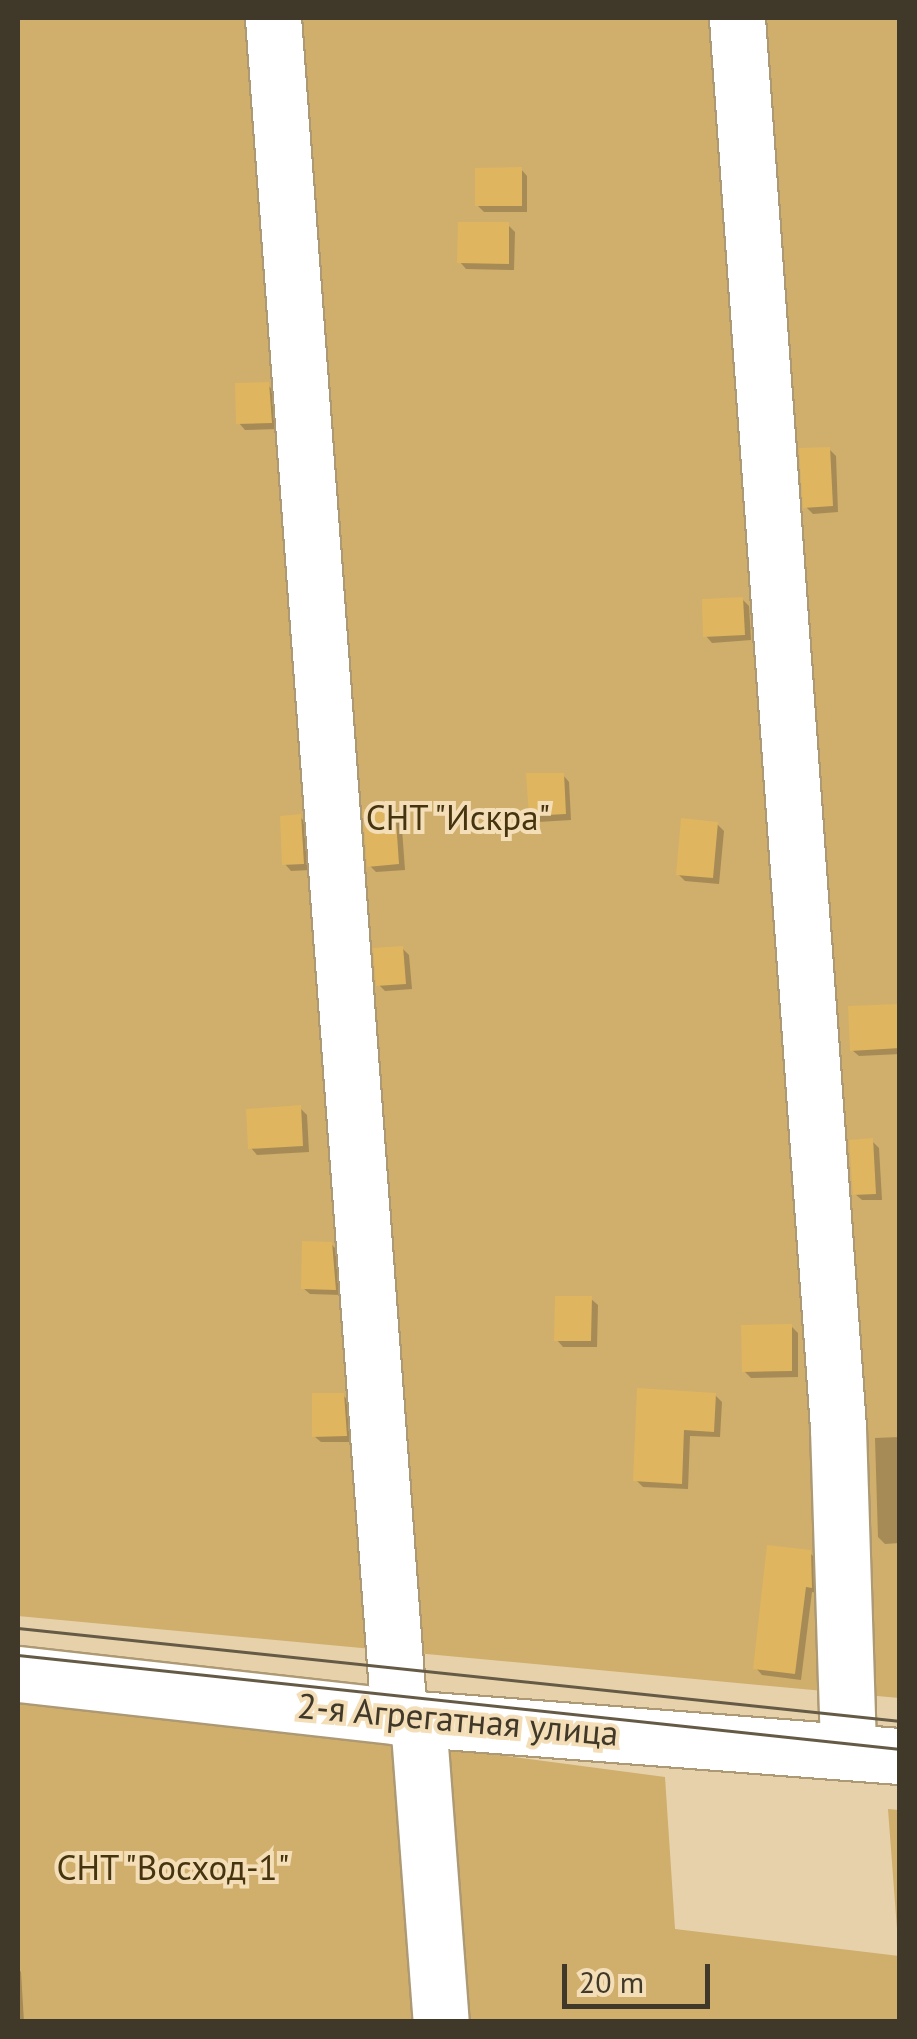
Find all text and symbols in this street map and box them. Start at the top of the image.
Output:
park label: СНТ "Искра" [364,796,552,838]
street label: 2-я Агрегатная улица [295,1684,621,1754]
park label: СНТ "Восход-1" [55,1846,291,1888]
scale bar [567,1944,714,2006]
text: 20 m [579,1962,644,2001]

